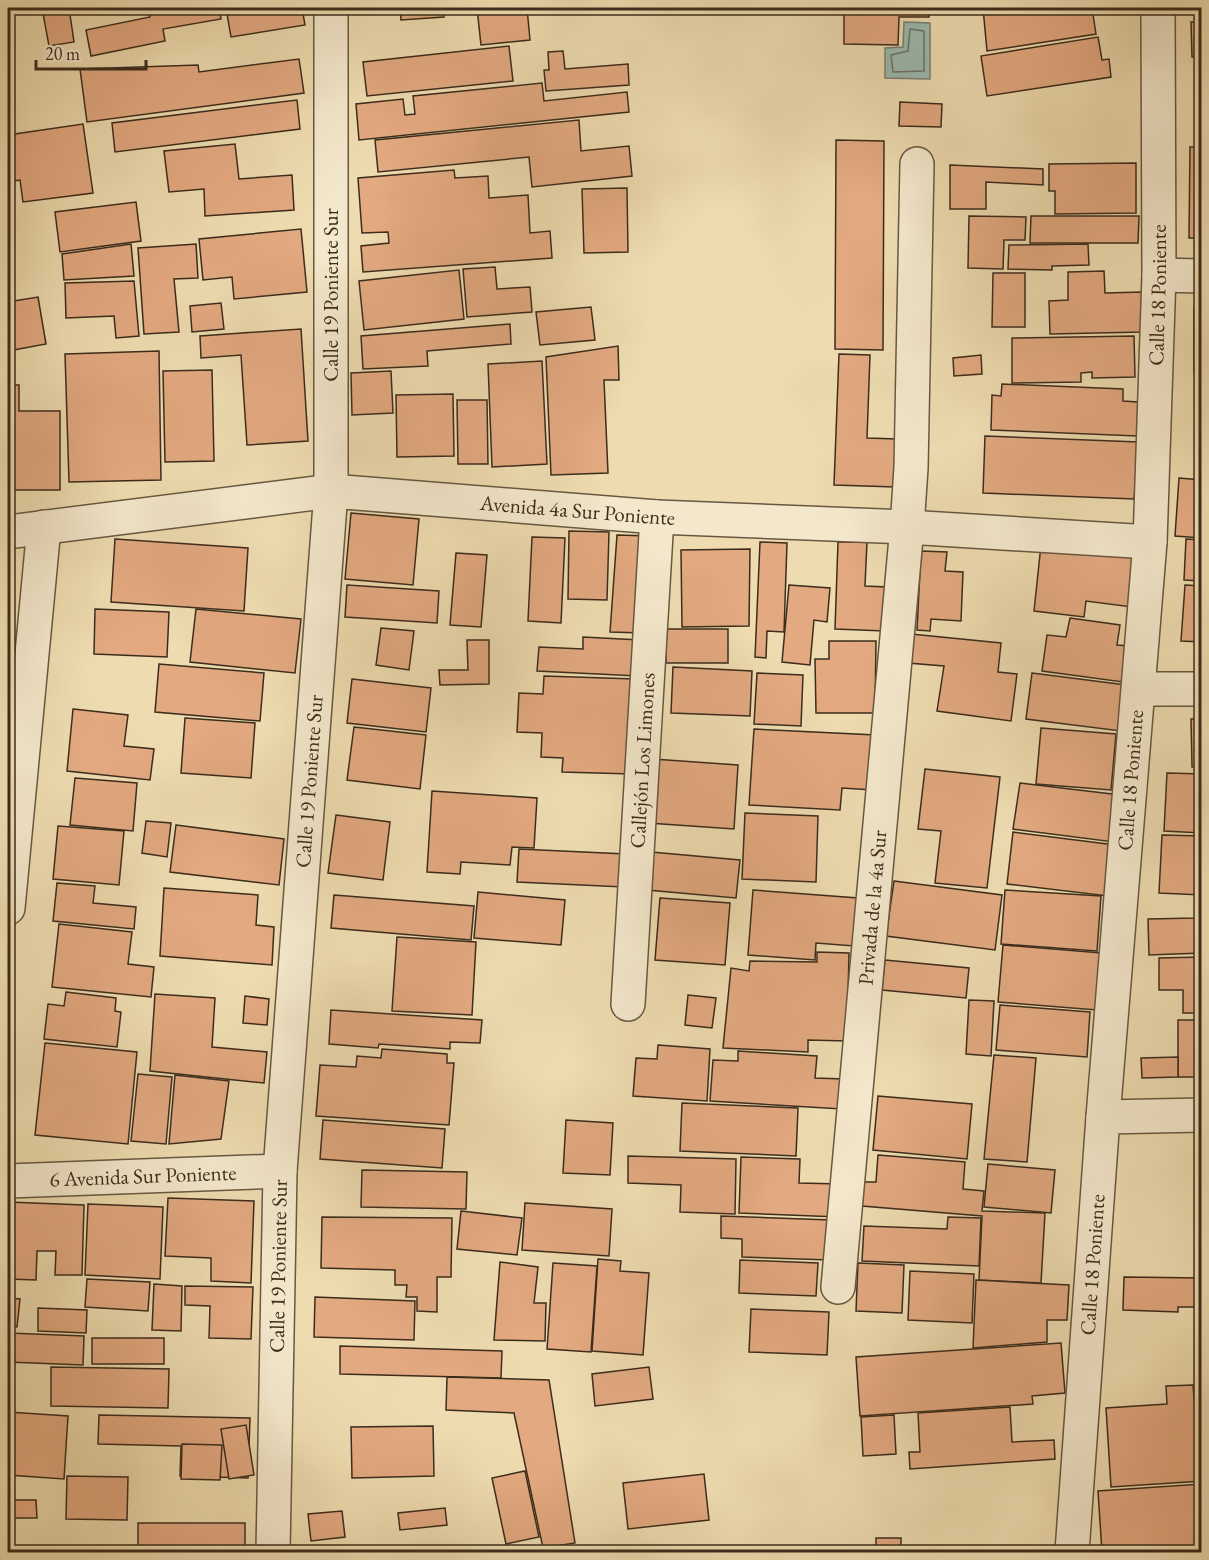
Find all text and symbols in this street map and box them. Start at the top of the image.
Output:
scale bar [36,33,146,71]
text: 20 m [45,42,80,65]
street label: Calle 19 Poniente Sur [317,208,344,382]
street label: Calle 18 Poniente [1142,224,1172,366]
street label: Avenida 4a Sur Poniente [478,489,676,531]
street label: Callejón Los Limones [623,672,661,849]
street label: Calle 19 Poniente Sur [289,694,329,869]
street label: Calle 18 Poniente [1111,709,1149,852]
street label: Privada de la 4a Sur [851,829,892,986]
street label: 6 Avenida Sur Poniente [49,1159,237,1192]
street label: Calle 19 Poniente Sur [263,1179,293,1353]
street label: Calle 18 Poniente [1073,1193,1110,1336]

